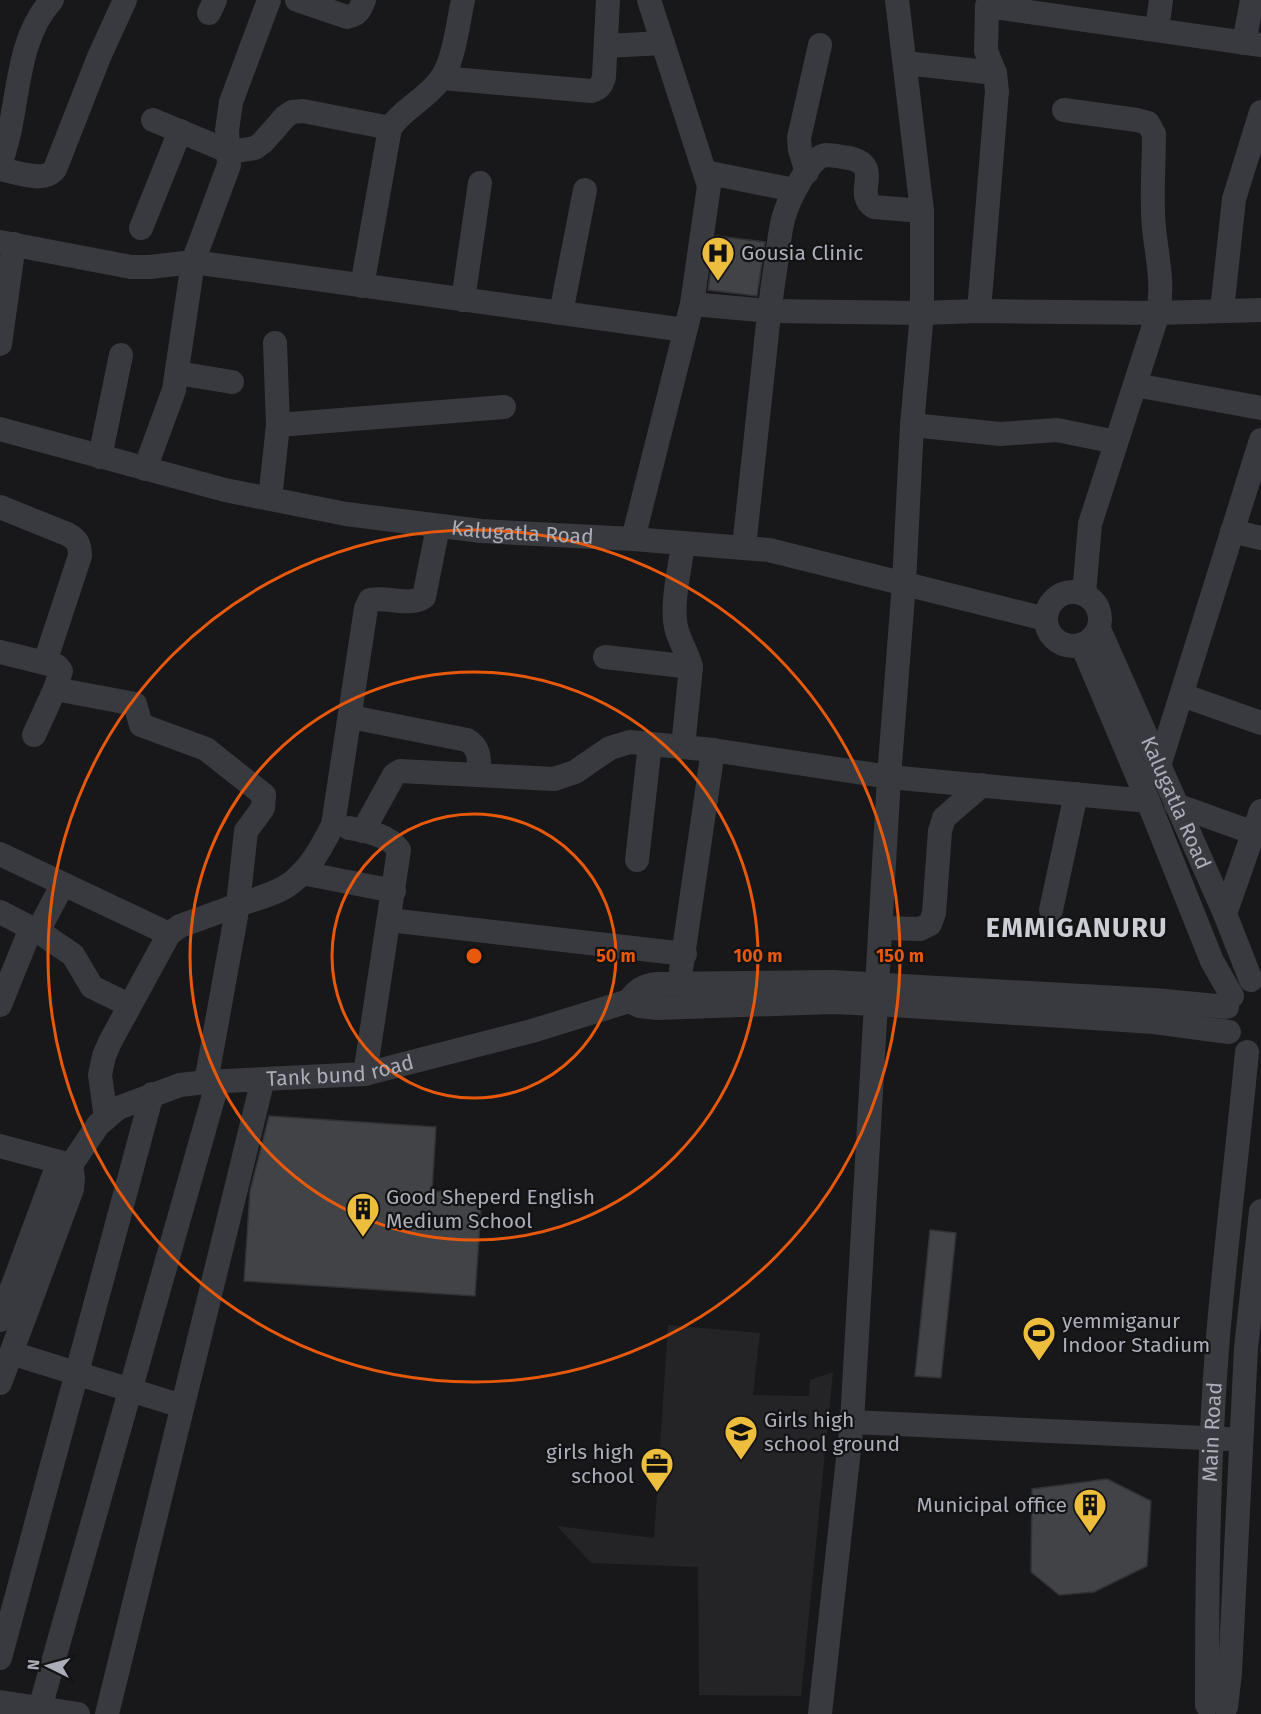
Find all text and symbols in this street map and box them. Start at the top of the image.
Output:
hospital icon: Gousia Clinic [700,235,736,282]
place label: Gousia Clinic [741,240,863,266]
street label: Kalugatla Road [450,514,594,550]
street label: Kalugatla Road [1135,732,1217,873]
district label: EMMIGANURU [986,912,1168,944]
text: 50 m [596,945,636,967]
text: 100 m [734,945,782,967]
text: 150 m [876,945,924,967]
centre of rings [464,946,484,966]
street label: Tank bund road [266,1049,417,1092]
place label: Good Sheperd English Medium School [386,1184,595,1234]
building icon: Good Sheperd English Medium School [345,1191,381,1238]
place label: yemmiganur Indoor Stadium [1062,1308,1210,1358]
sports icon: yemmiganur Indoor Stadium [1021,1315,1057,1362]
street label: Main Road [1197,1381,1228,1483]
place label: Girls high school ground [764,1407,900,1457]
school or university icon: Girls high school ground [723,1414,759,1461]
place label: girls high school [546,1439,634,1489]
office icon: girls high school [639,1446,675,1493]
building icon: Municipal office [1072,1487,1108,1534]
place label: Municipal office [917,1492,1067,1518]
north arrow [18,1636,78,1696]
text: N [24,1659,43,1671]

